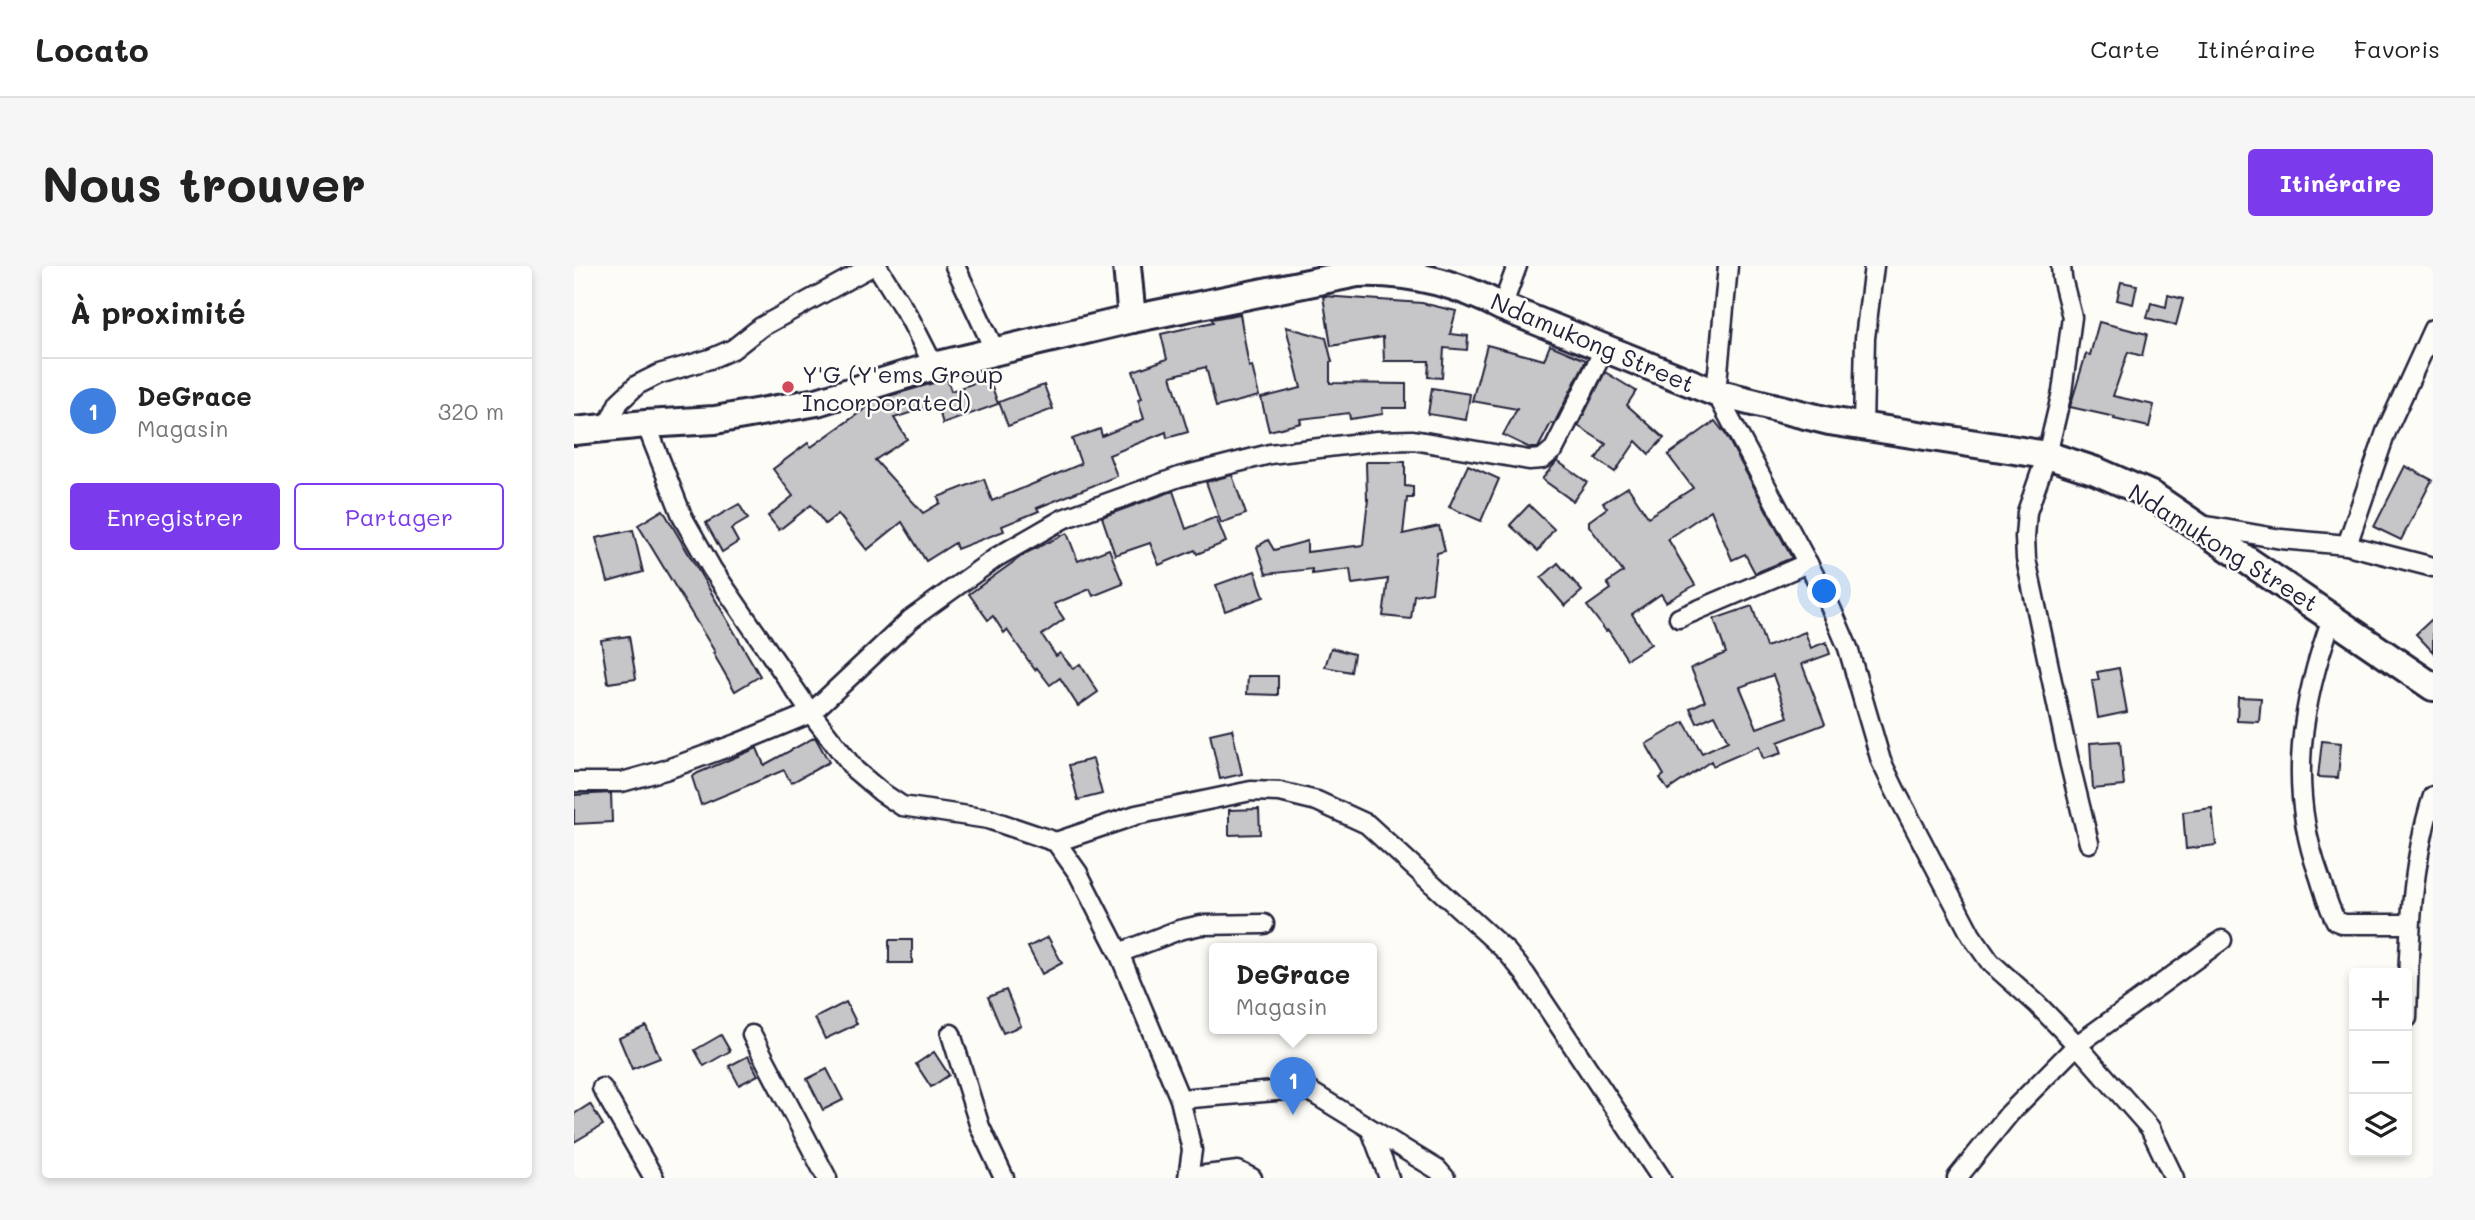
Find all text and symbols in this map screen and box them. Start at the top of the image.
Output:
text: Locato [35,27,149,70]
text: Carte [2090,33,2160,64]
text: Itinéraire [2198,33,2316,64]
text: Favoris [2354,33,2440,64]
button: Itinéraire [2248,149,2433,216]
text: Nous trouver [42,151,366,214]
street label: Ndamukong Street [1486,285,1700,399]
text: À proximité [70,292,246,332]
place label: Y'G (Y'ems Group Incorporated) [802,358,1003,417]
text: DeGrace [137,379,252,413]
marker: Y'G (Y'ems Group Incorporated) [780,379,796,395]
text: 1 [88,396,98,426]
text: 320 m [438,396,504,426]
text: Magasin [137,413,228,443]
street label: Ndamukong Street [2123,476,2325,618]
button: Enregistrer [70,483,280,550]
button: Partager [294,483,504,550]
your location [1807,574,1841,608]
popup [1209,943,1377,1034]
text: DeGrace [1236,957,1350,991]
map controls [2349,968,2412,1157]
button: + [2349,968,2412,1031]
text: Magasin [1236,991,1327,1021]
button: − [2349,1031,2412,1094]
pin: 1 [1270,1057,1316,1115]
button: layers [2349,1094,2412,1157]

